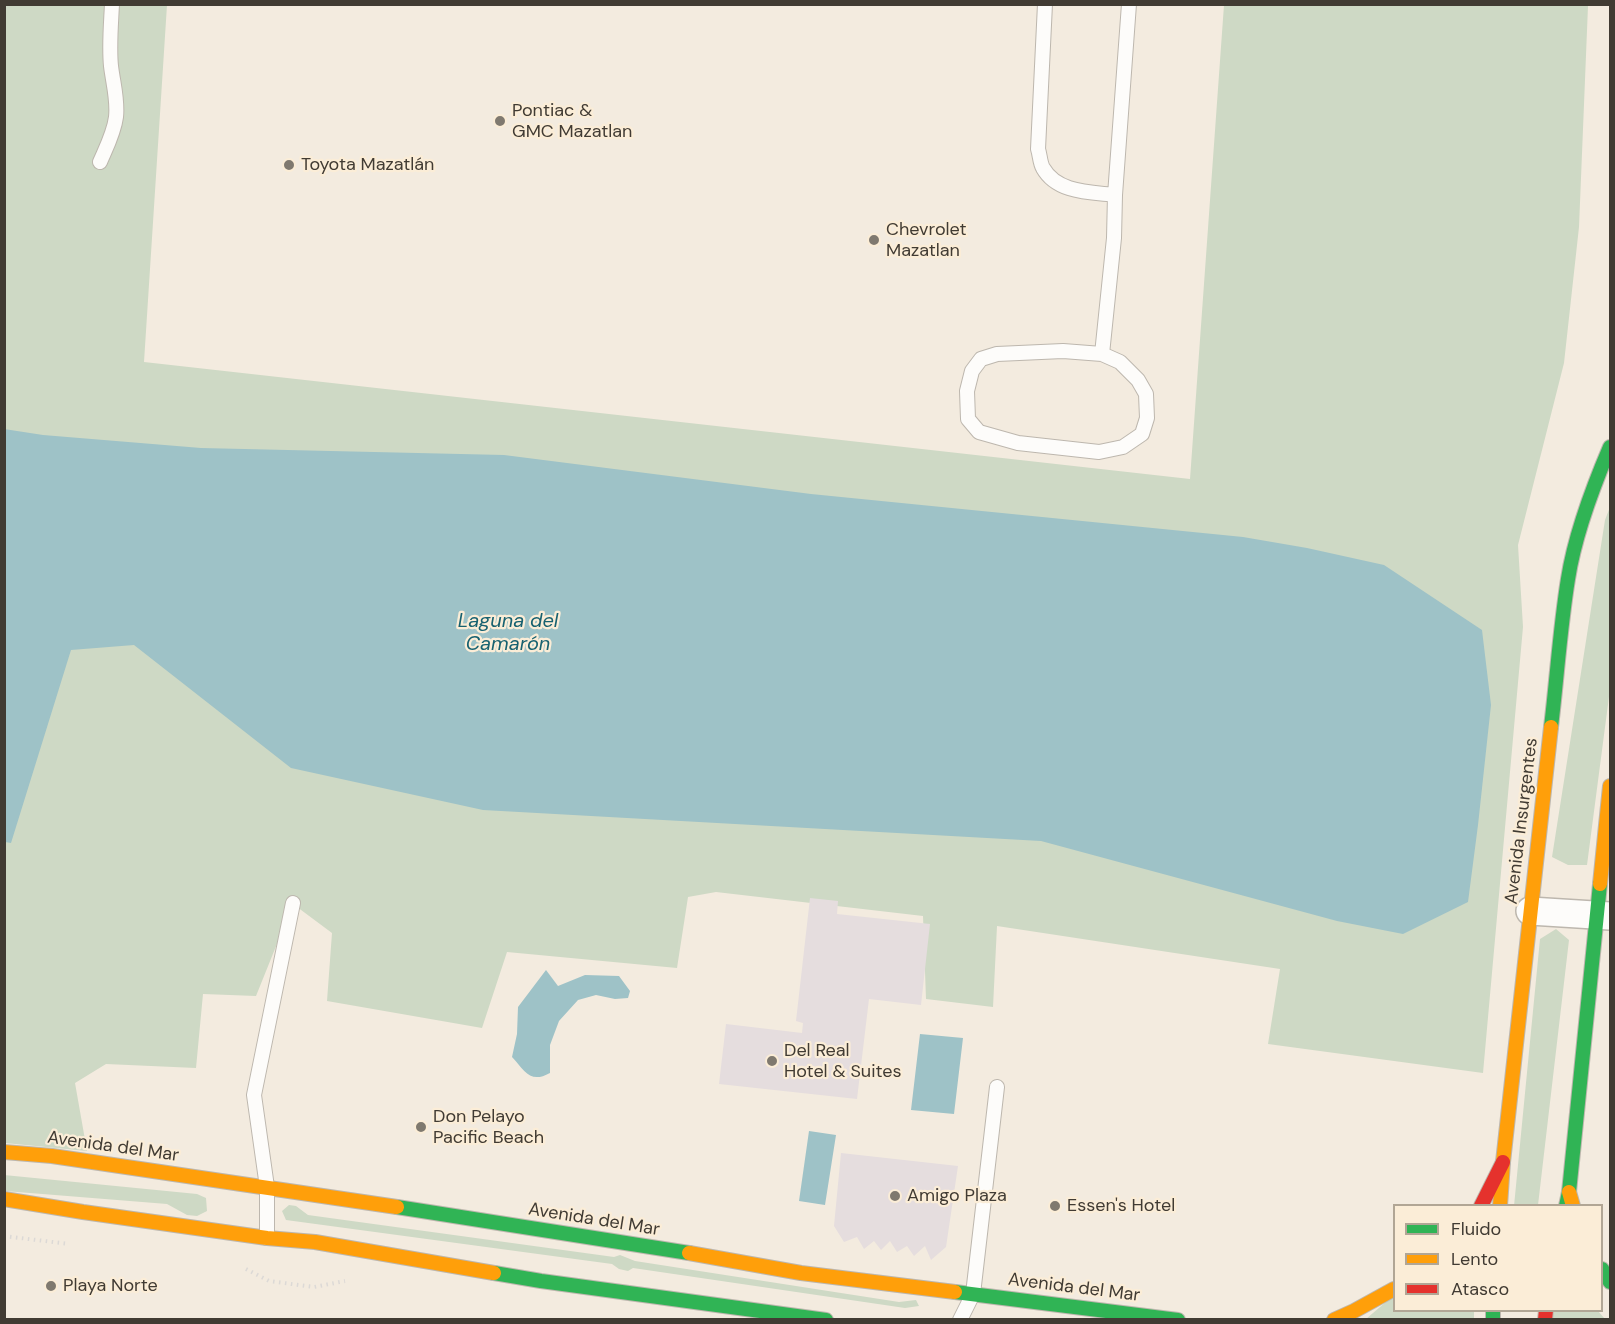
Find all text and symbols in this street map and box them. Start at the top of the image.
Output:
place label: Pontiac & GMC Mazatlan [512,100,632,142]
marker: Pontiac & GMC Mazatlan [493,114,507,128]
place label: Toyota Mazatlán [301,154,434,176]
marker: Toyota Mazatlán [282,158,296,172]
place label: Chevrolet Mazatlan [886,219,967,262]
marker: Chevrolet Mazatlan [867,233,881,247]
water label: Laguna del Camarón [458,610,558,657]
street label: Avenida Insurgentes [1501,737,1543,905]
place label: Del Real Hotel & Suites [784,1040,902,1082]
marker: Del Real Hotel & Suites [765,1054,779,1068]
place label: Don Pelayo Pacific Beach [433,1106,544,1148]
marker: Don Pelayo Pacific Beach [414,1120,428,1134]
street label: Avenida del Mar [46,1127,180,1167]
place label: Amigo Plaza [907,1185,1007,1207]
marker: Amigo Plaza [888,1189,902,1203]
place label: Essen's Hotel [1067,1195,1175,1217]
street label: Avenida del Mar [527,1199,661,1241]
marker: Essen's Hotel [1048,1199,1062,1213]
legend [1393,1204,1603,1312]
text: Fluido [1451,1217,1501,1241]
text: Lento [1451,1247,1498,1271]
street label: Avenida del Mar [1007,1269,1141,1307]
place label: Playa Norte [63,1275,158,1297]
text: Atasco [1451,1277,1509,1301]
marker: Playa Norte [44,1279,58,1293]

